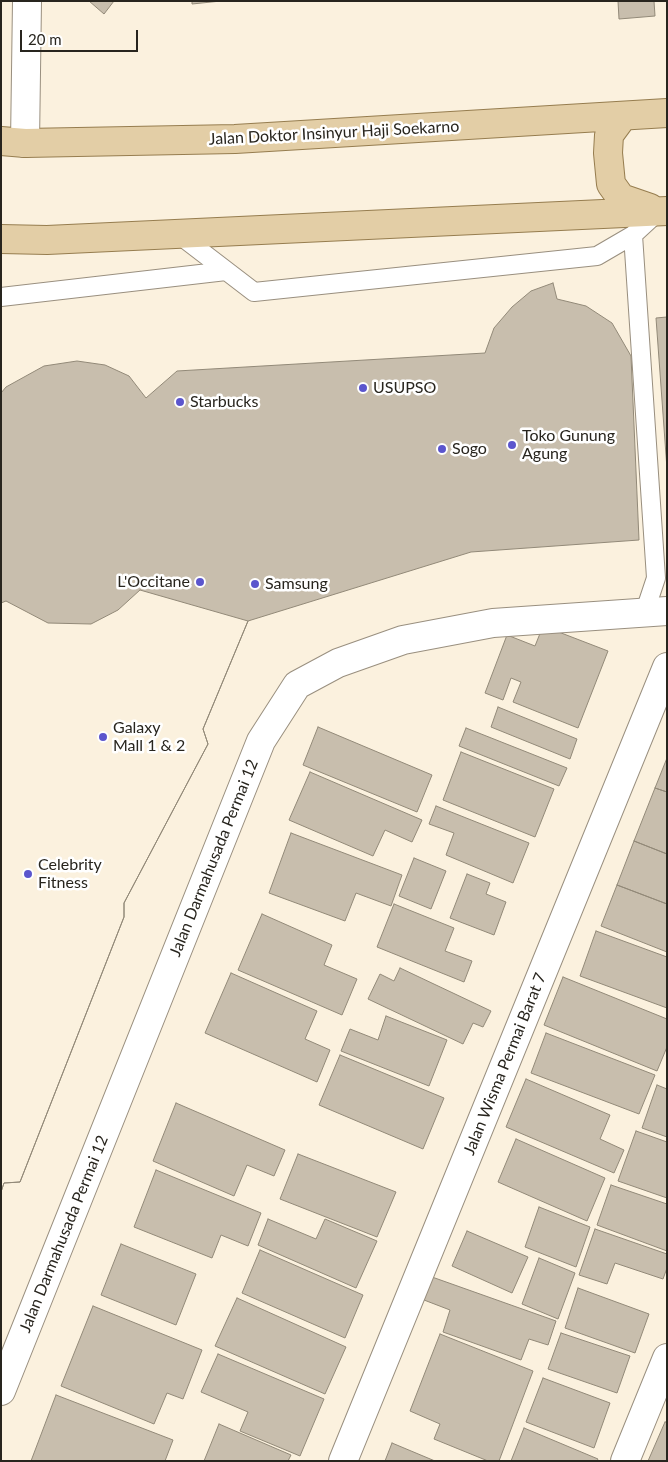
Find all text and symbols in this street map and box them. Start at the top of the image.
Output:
scale bar [22,20,140,52]
text: 20 m [28,30,62,48]
street label: Jalan Doktor Insinyur Haji Soekarno [208,117,460,149]
place label: USUPSO [373,378,436,398]
marker: USUPSO [357,382,369,394]
place label: Starbucks [190,392,258,412]
marker: Starbucks [174,396,186,408]
place label: Toko Gunung Agung [522,426,615,464]
place label: Sogo [452,439,487,459]
marker: Toko Gunung Agung [506,439,518,451]
marker: Sogo [436,443,448,455]
place label: L'Occitane [117,572,190,592]
place label: Samsung [265,574,328,594]
marker: L'Occitane [194,576,206,588]
marker: Samsung [249,578,261,590]
place label: Galaxy Mall 1 & 2 [113,718,185,756]
marker: Galaxy Mall 1 & 2 [97,731,109,743]
street label: Jalan Darmahusada Permai 12 [166,757,262,959]
place label: Celebrity Fitness [38,855,102,893]
marker: Celebrity Fitness [22,868,34,880]
street label: Jalan Wisma Permai Barat 7 [460,970,550,1158]
street label: Jalan Darmahusada Permai 12 [16,1133,112,1335]

